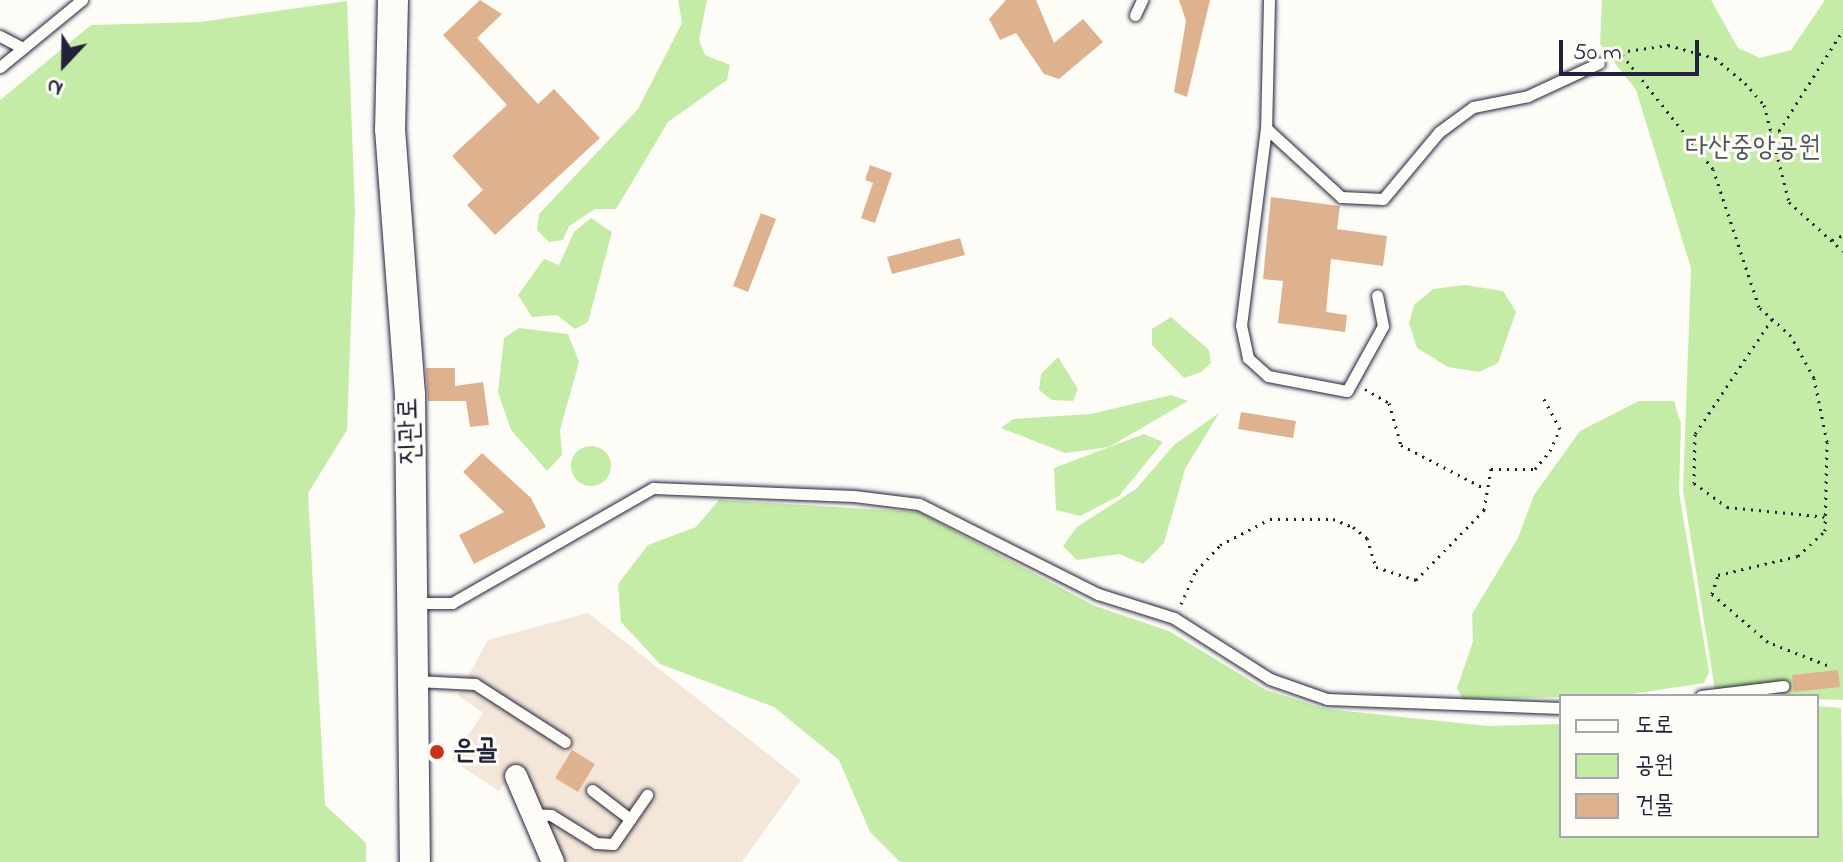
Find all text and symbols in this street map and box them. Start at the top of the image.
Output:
north arrow [24,24,104,104]
scale bar [1563,24,1703,74]
text: 50 m [1573,36,1622,71]
text: N [42,69,68,104]
park label: 다산중앙공원 [1685,132,1821,166]
street label: 진관로 [393,397,429,465]
legend [1559,694,1819,838]
text: 도로 [1635,709,1674,744]
place label: 은골 [453,735,498,769]
marker: 은골 [428,743,446,761]
text: 공원 [1635,749,1674,784]
text: 건물 [1635,789,1674,824]

